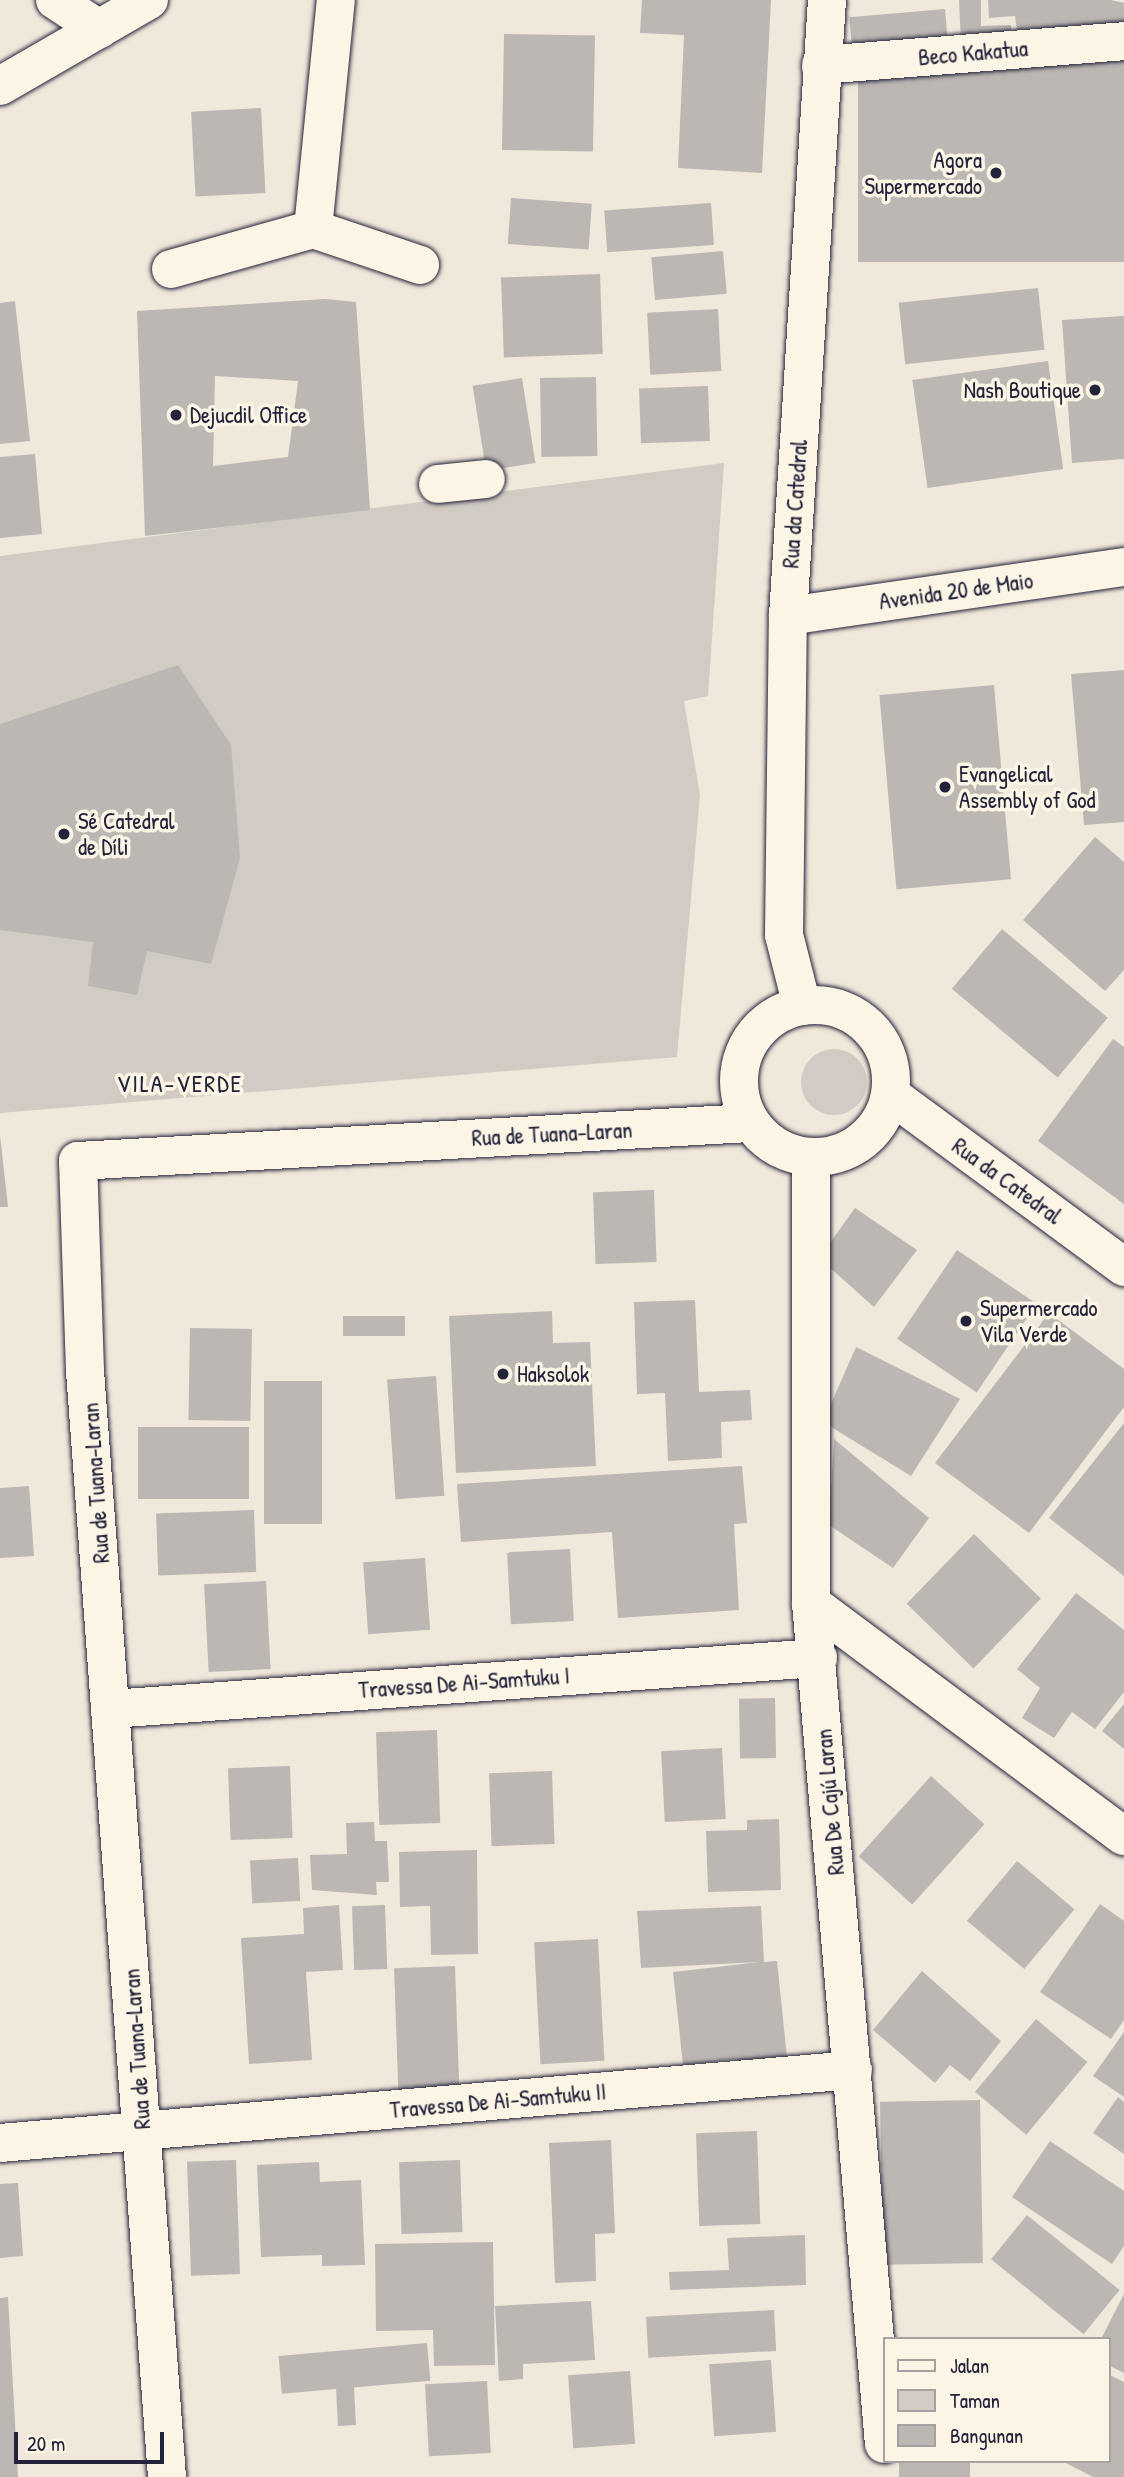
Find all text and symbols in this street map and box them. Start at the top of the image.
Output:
street label: Beco Kakatua [917,34,1029,72]
place label: Agora Supermercado [865,146,982,200]
marker: Agora Supermercado [988,165,1004,181]
place label: Nash Boutique [964,376,1081,404]
marker: Nash Boutique [1087,382,1103,398]
place label: Dejucdil Office [190,401,307,429]
marker: Dejucdil Office [168,407,184,423]
street label: Rua da Catedral [777,439,813,569]
street label: Avenida 20 de Maio [877,567,1035,615]
place label: Evangelical Assembly of God [959,760,1095,814]
marker: Evangelical Assembly of God [937,779,953,795]
place label: Sé Catedral de Díli [78,807,175,861]
marker: Sé Catedral de Díli [56,826,72,842]
district label: VILA-VERDE [118,1070,242,1098]
street label: Rua de Tuana-Laran [471,1116,633,1152]
street label: Rua da Catedral [947,1132,1067,1230]
place label: Supermercado Vila Verde [980,1294,1097,1348]
marker: Supermercado Vila Verde [958,1313,974,1329]
place label: Haksolok [517,1360,589,1388]
marker: Haksolok [495,1366,511,1382]
street label: Rua de Tuana-Laran [77,1402,115,1564]
street label: Travessa De Ai-Samtuku I [357,1662,571,1704]
street label: Rua De Cajú Laran [810,1728,850,1876]
street label: Rua de Tuana-Laran [118,1968,156,2130]
street label: Travessa De Ai-Samtuku II [389,2078,607,2124]
legend [883,2337,1110,2463]
text: Jalan [950,2351,989,2380]
text: Taman [950,2386,1000,2415]
scale bar [18,2418,168,2462]
text: Bangunan [950,2421,1023,2450]
text: 20 m [27,2429,65,2458]

